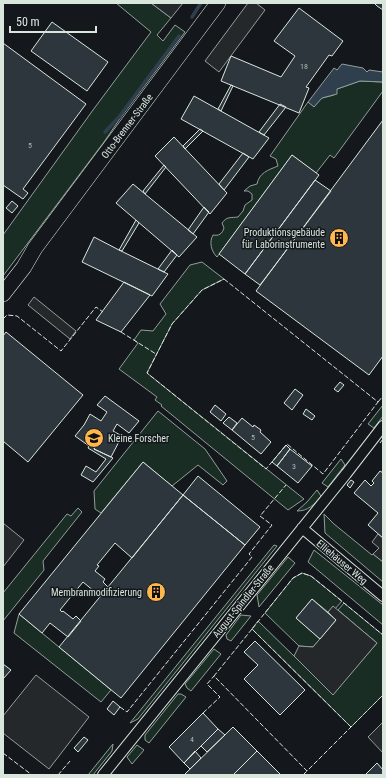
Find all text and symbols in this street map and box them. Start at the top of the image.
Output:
scale bar [10,8,96,34]
text: 50 m [16,15,40,29]
house number: 18 [300,62,308,71]
street label: Otto-Brenner-Straße [99,91,155,160]
house number: 5 [28,141,32,150]
place label: Produktionsgebäude für Laborinstrumente [242,227,325,250]
building icon: Produktionsgebäude für Laborinstrumente [328,227,350,249]
school or university icon: Kleine Forscher [83,427,105,449]
place label: Kleine Forscher [108,433,169,444]
house number: 5 [251,433,255,442]
house number: 3 [292,462,296,471]
street label: Elliehäuser Weg [314,538,370,586]
street label: August-Spindler-Straße [210,562,276,640]
building icon: Membranmodifizierung [145,581,167,603]
place label: Membranmodifizierung [51,587,142,598]
house number: 4 [190,735,194,744]

